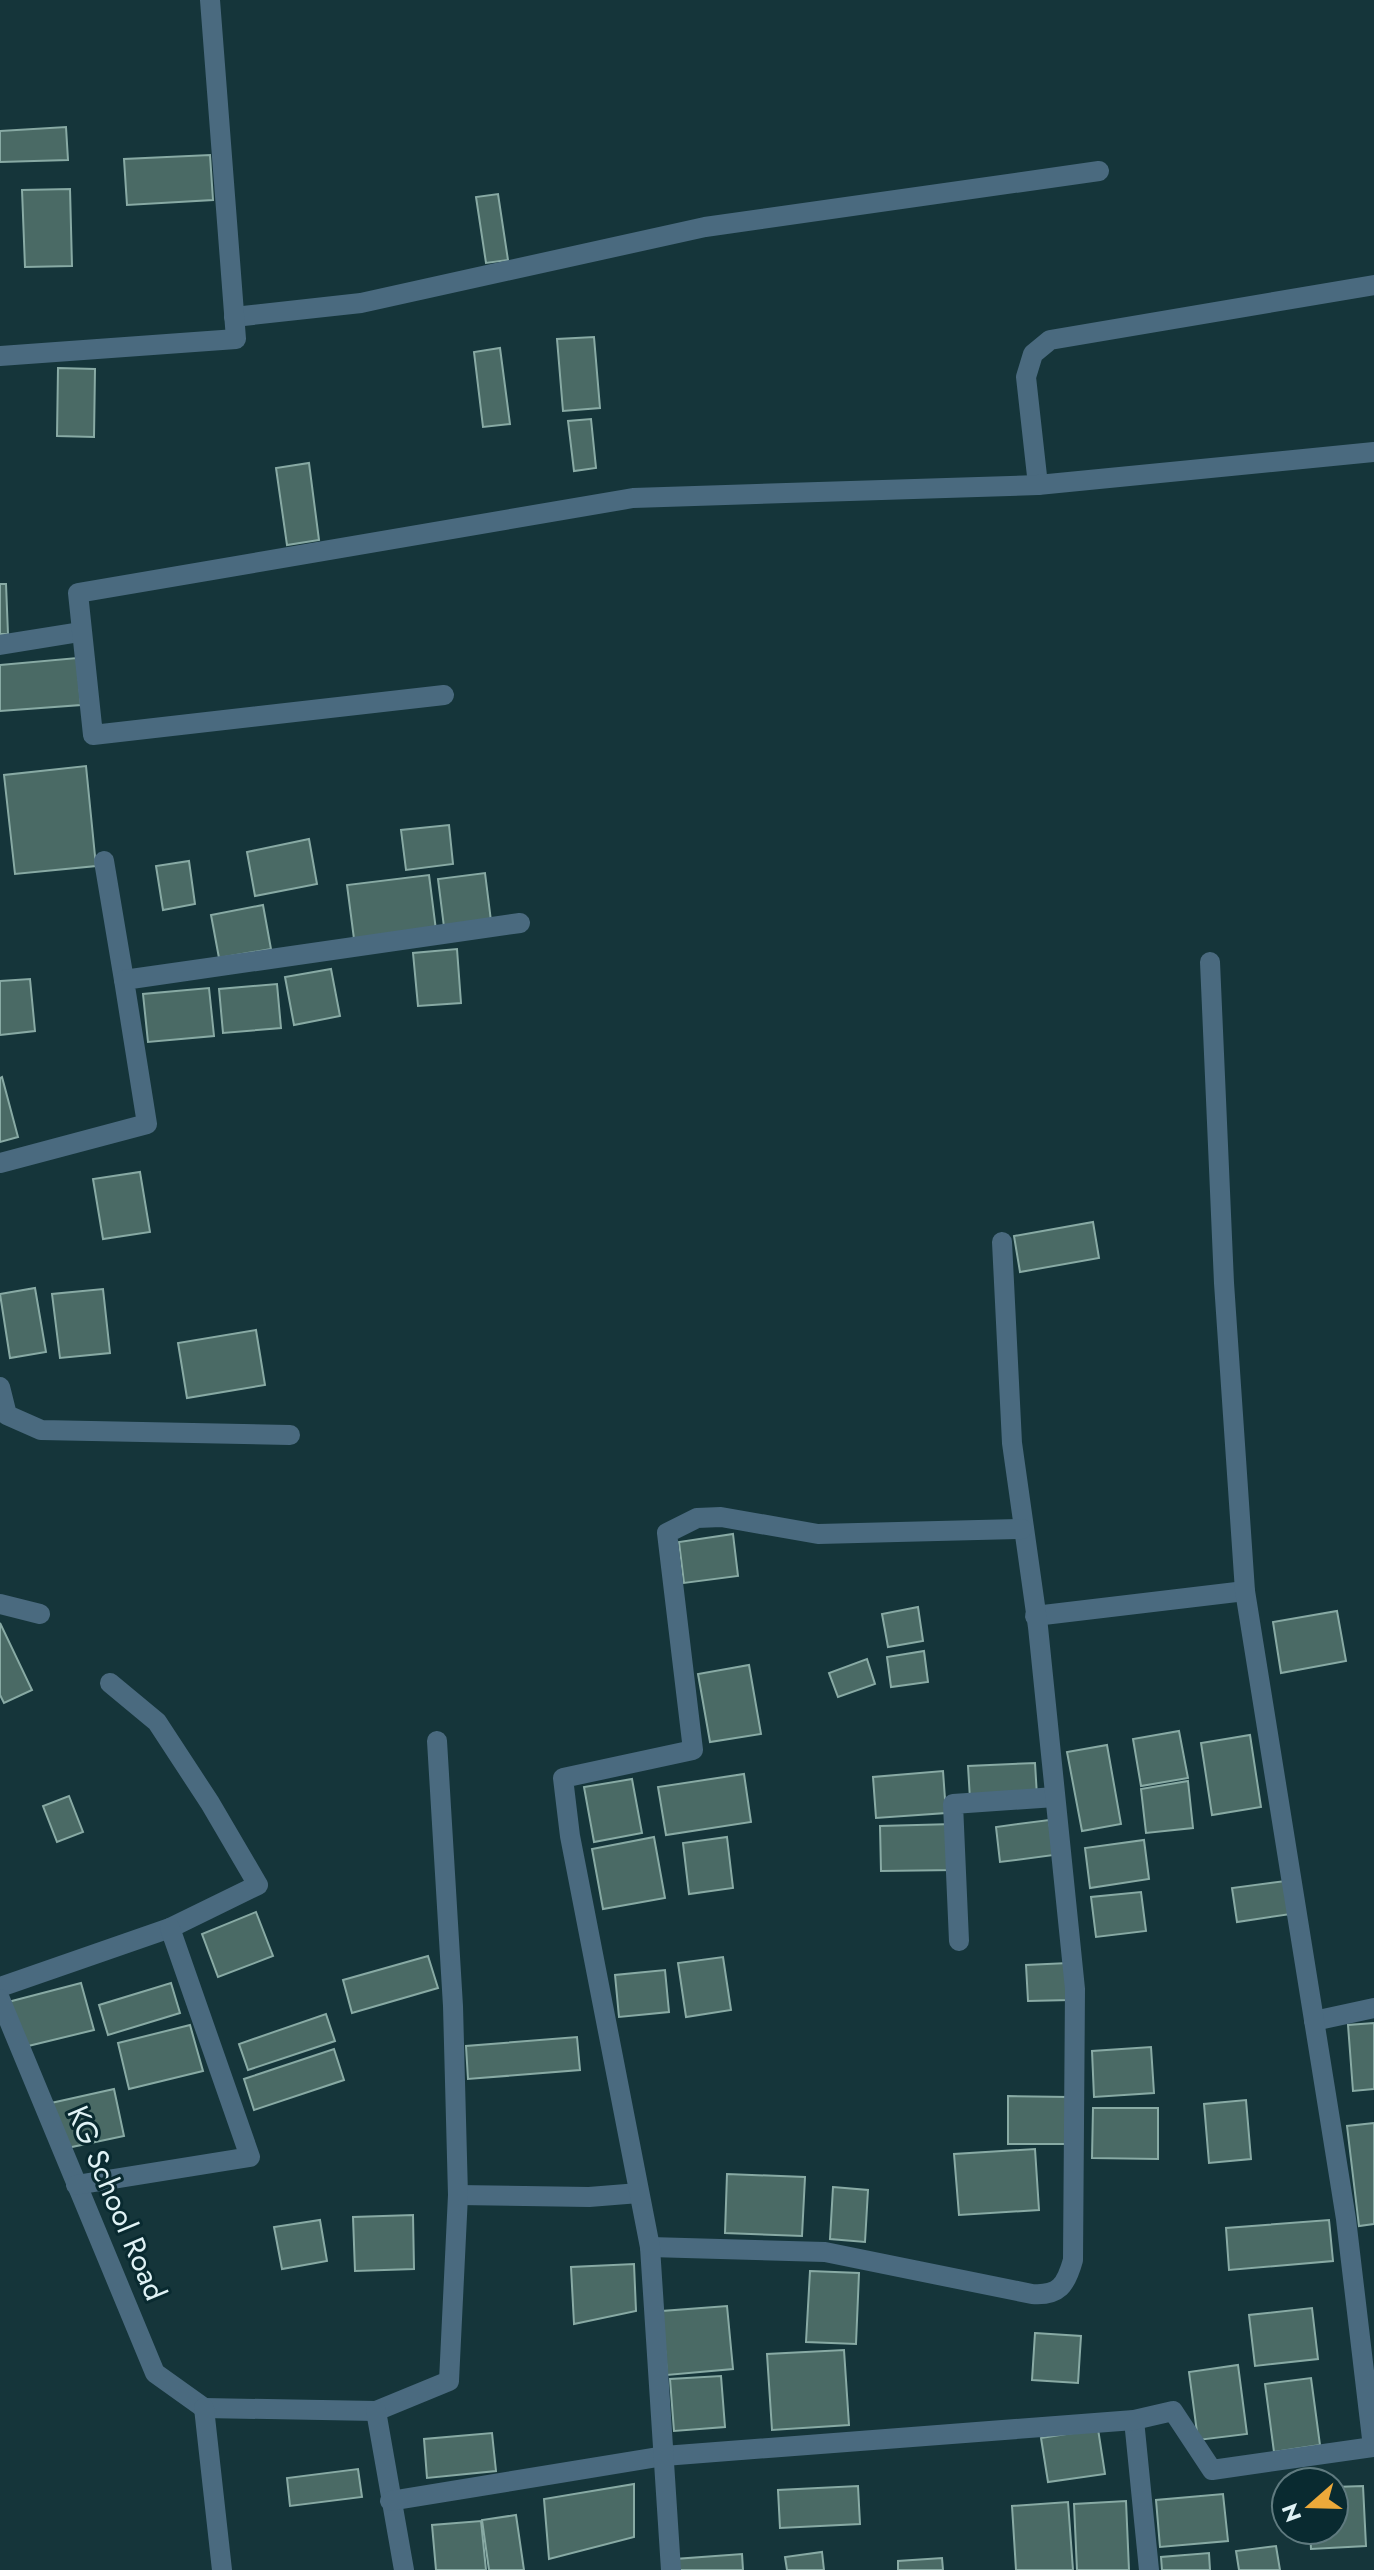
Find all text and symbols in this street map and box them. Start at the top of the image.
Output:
street label: KG School Road [57,2099,177,2307]
north arrow [1270,2466,1350,2546]
text: N [1273,2499,1309,2527]

